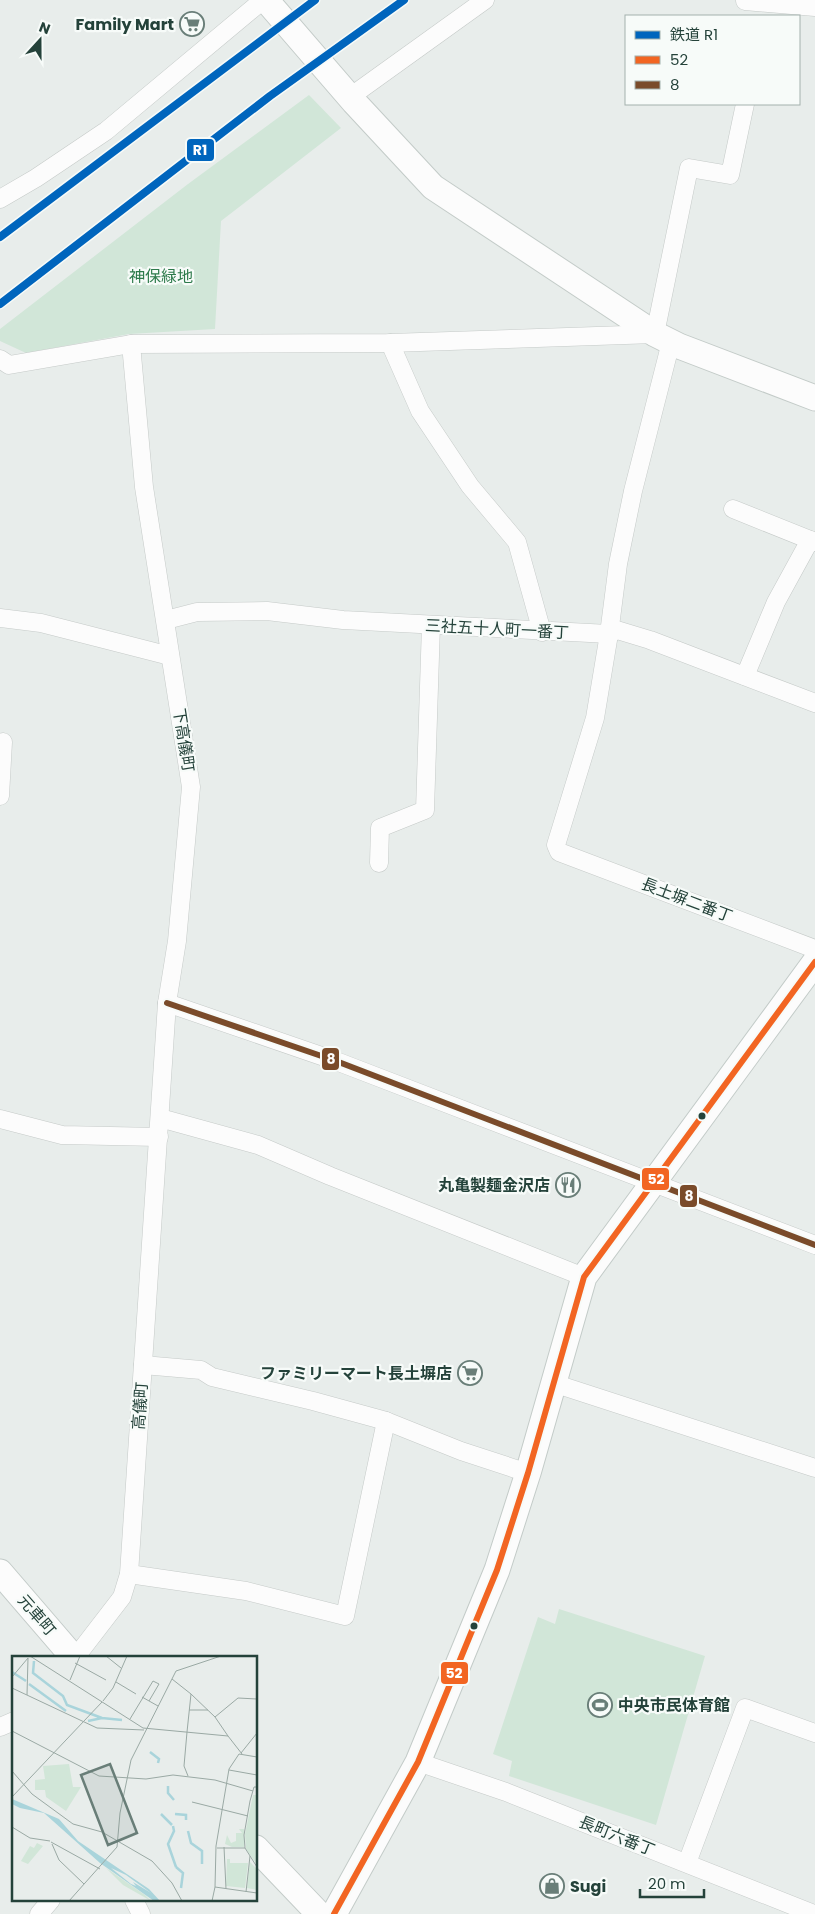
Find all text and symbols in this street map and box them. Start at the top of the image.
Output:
supermarket icon: Family Mart [179,11,205,37]
place label: Family Mart [76,13,174,36]
north arrow [15,15,65,65]
legend [625,15,800,105]
text: N [36,17,53,39]
text: 鉄道 R1 [670,24,718,45]
text: 52 [670,49,688,70]
text: 8 [670,74,679,95]
line badge: R1 [186,138,215,162]
text: R1 [193,140,207,160]
park label: 神保緑地 [129,265,193,288]
street label: 三社五十人町一番丁 [424,614,570,644]
street label: 下高儀町 [168,707,200,773]
street label: 長土塀二番丁 [638,872,736,928]
line badge: 8 [321,1047,340,1071]
text: 8 [326,1049,336,1069]
unlabelled marker [697,1111,707,1121]
line badge: 52 [641,1167,670,1191]
text: 52 [647,1169,665,1189]
restaurant icon: 丸亀製麺金沢店 [555,1172,581,1198]
place label: 丸亀製麺金沢店 [438,1174,550,1197]
line badge: 8 [679,1184,698,1208]
text: 8 [684,1186,694,1206]
supermarket icon: ファミリーマート長土塀店 [457,1360,483,1386]
place label: ファミリーマート長土塀店 [260,1362,452,1385]
street label: 高儀町 [127,1381,153,1431]
street label: 元車町 [13,1589,61,1641]
unlabelled marker [469,1621,479,1631]
inset map [12,1656,258,1902]
line badge: 52 [440,1661,469,1685]
text: 52 [445,1663,463,1683]
sports icon: 中央市民体育館 [587,1692,613,1718]
place label: 中央市民体育館 [618,1694,730,1717]
street label: 長町六番丁 [576,1810,658,1862]
scale bar [640,1866,704,1898]
shop icon: Sugi [539,1873,565,1899]
text: 20 m [648,1873,686,1894]
place label: Sugi [570,1875,606,1898]

